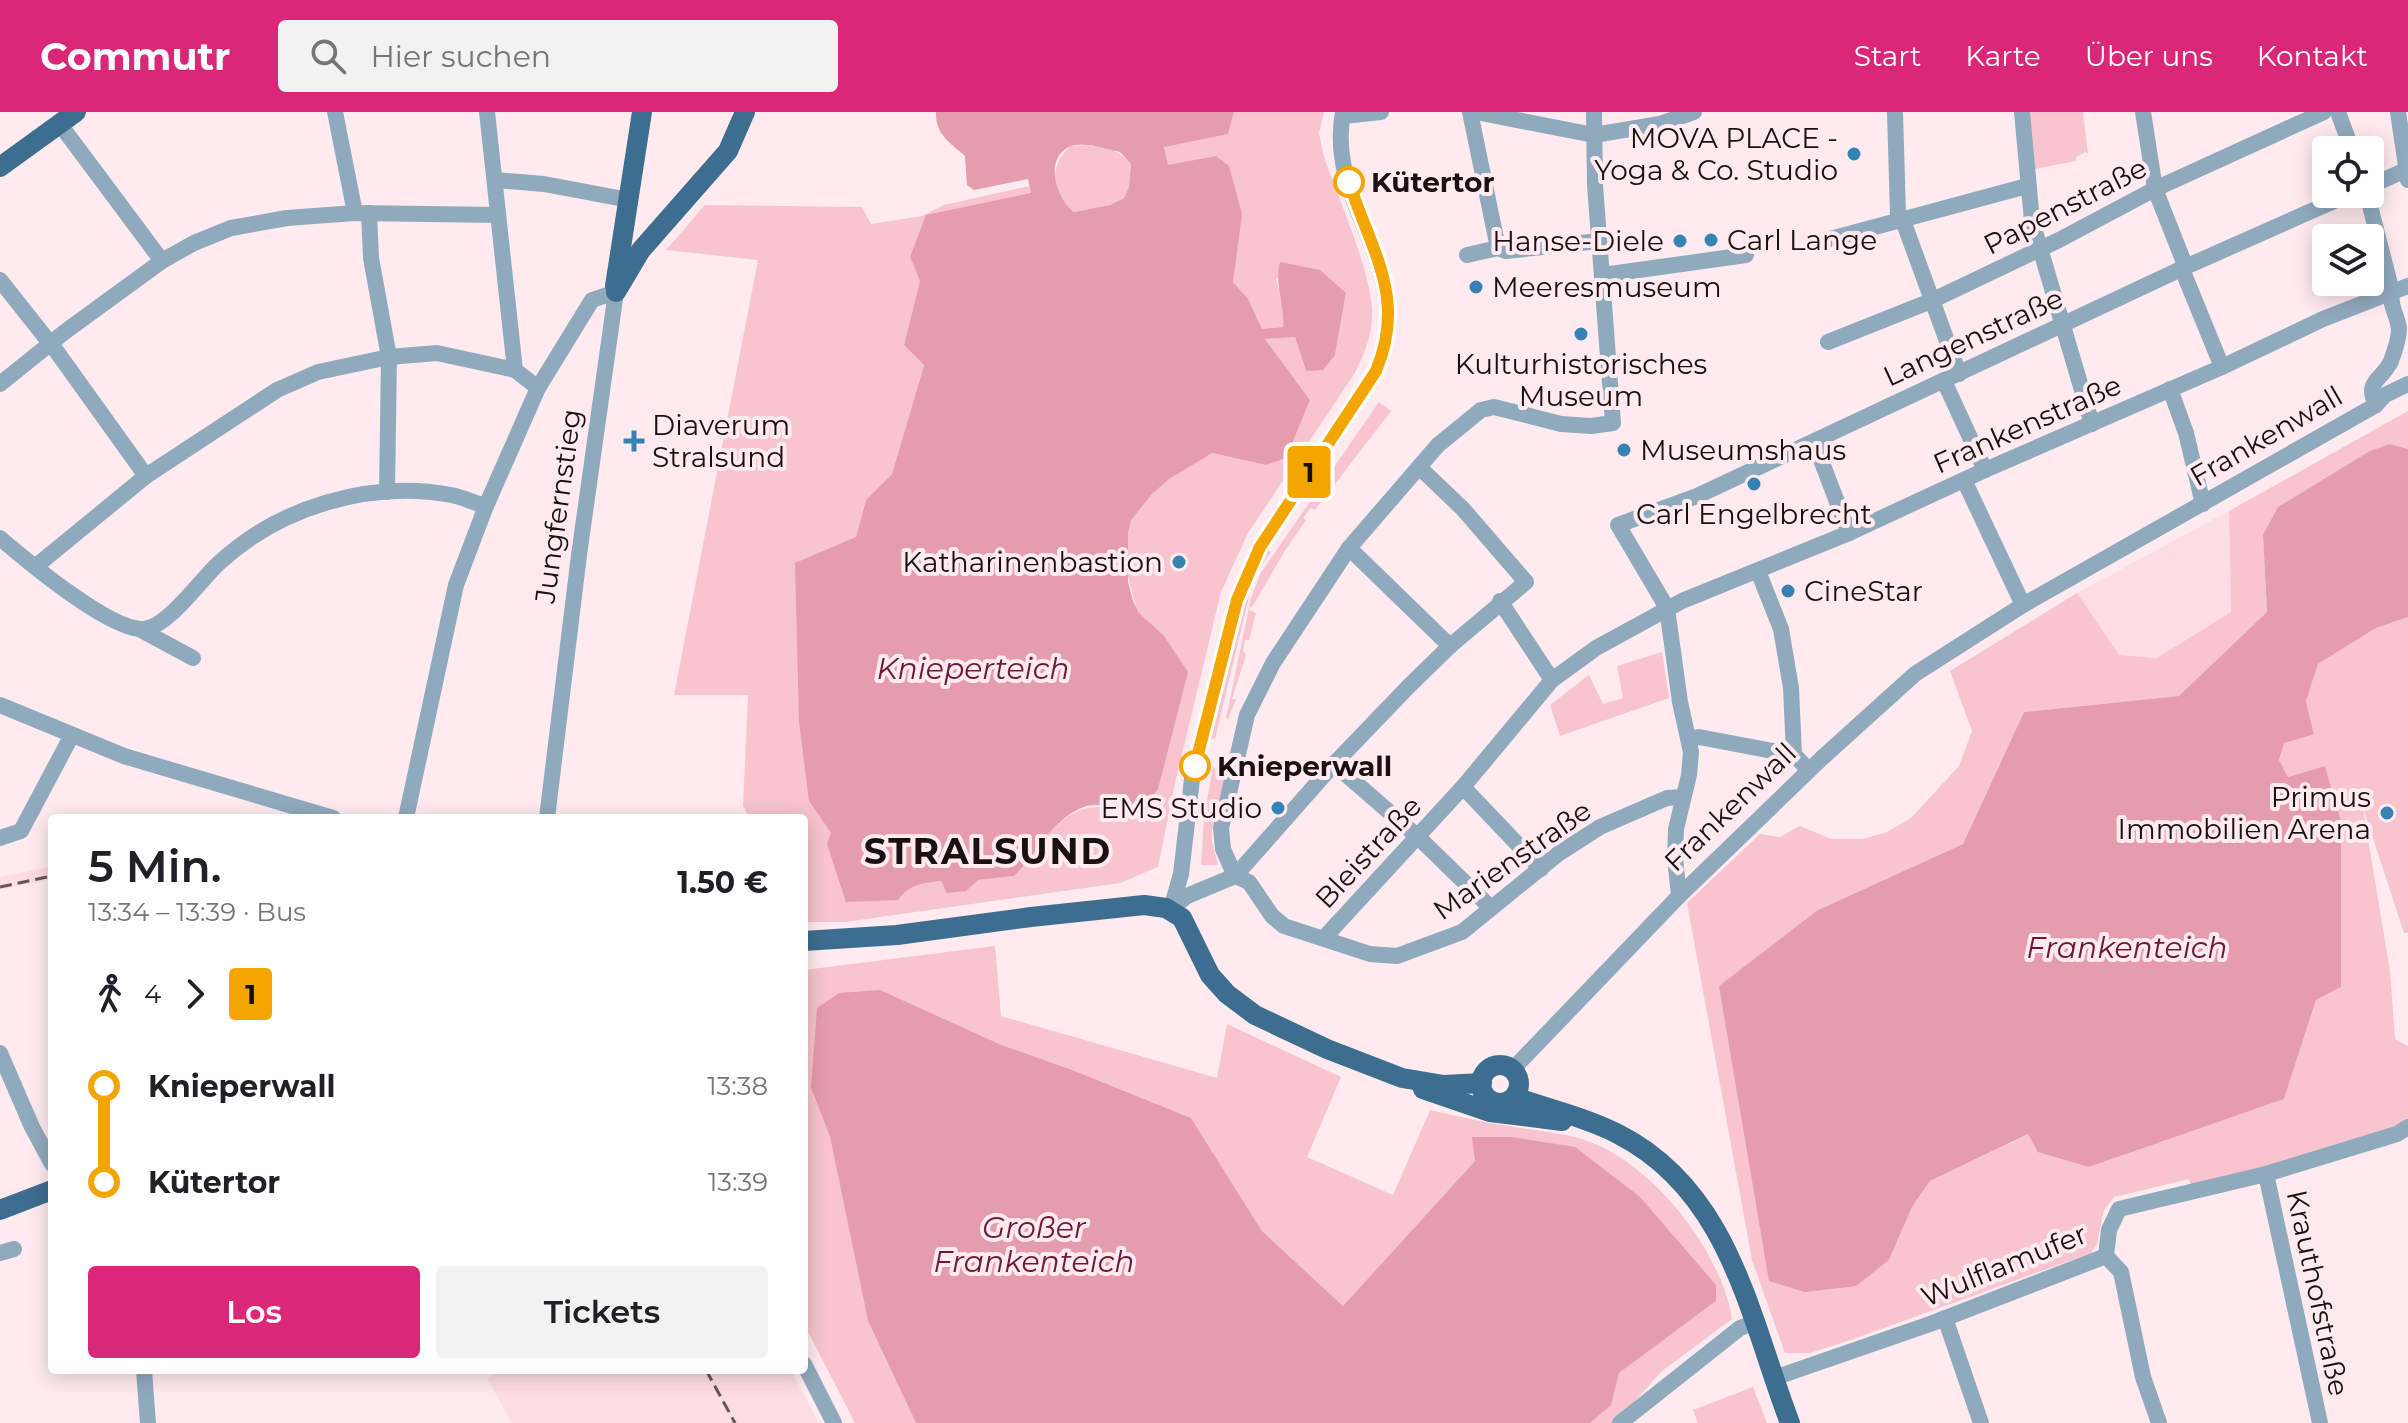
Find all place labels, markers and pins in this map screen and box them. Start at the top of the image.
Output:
place label: MOVA PLACE - Yoga & Co. Studio [1594,121,1838,187]
marker: MOVA PLACE - Yoga & Co. Studio [1845,145,1863,163]
place label: Kütertor [1371,165,1494,199]
marker: Kütertor [1334,167,1364,197]
place label: Carl Lange [1727,223,1877,257]
place label: Hanse-Diele [1492,224,1664,258]
marker: Carl Lange [1702,231,1720,249]
marker: Hanse-Diele [1671,232,1689,250]
place label: Meeresmuseum [1492,270,1722,304]
marker: Meeresmuseum [1467,278,1485,296]
marker: Kulturhistorisches Museum [1572,325,1590,343]
place label: Kulturhistorisches Museum [1455,347,1707,413]
place label: Diaverum Stralsund [652,408,790,474]
marker: Diaverum Stralsund [623,430,645,452]
place label: Museumshaus [1640,433,1846,467]
marker: Museumshaus [1615,441,1633,459]
marker: Carl Engelbrecht [1745,475,1763,493]
place label: Carl Engelbrecht [1636,497,1872,531]
place label: Katharinenbastion [902,545,1163,579]
marker: Katharinenbastion [1170,553,1188,571]
place label: CineStar [1804,574,1923,608]
marker: CineStar [1779,582,1797,600]
place label: Knieperwall [1217,749,1392,783]
marker: Knieperwall [1180,751,1210,781]
place label: Primus Immobilien Arena [2118,780,2371,846]
place label: EMS Studio [1100,791,1262,825]
marker: EMS Studio [1269,799,1287,817]
marker: Primus Immobilien Arena [2378,804,2396,822]

